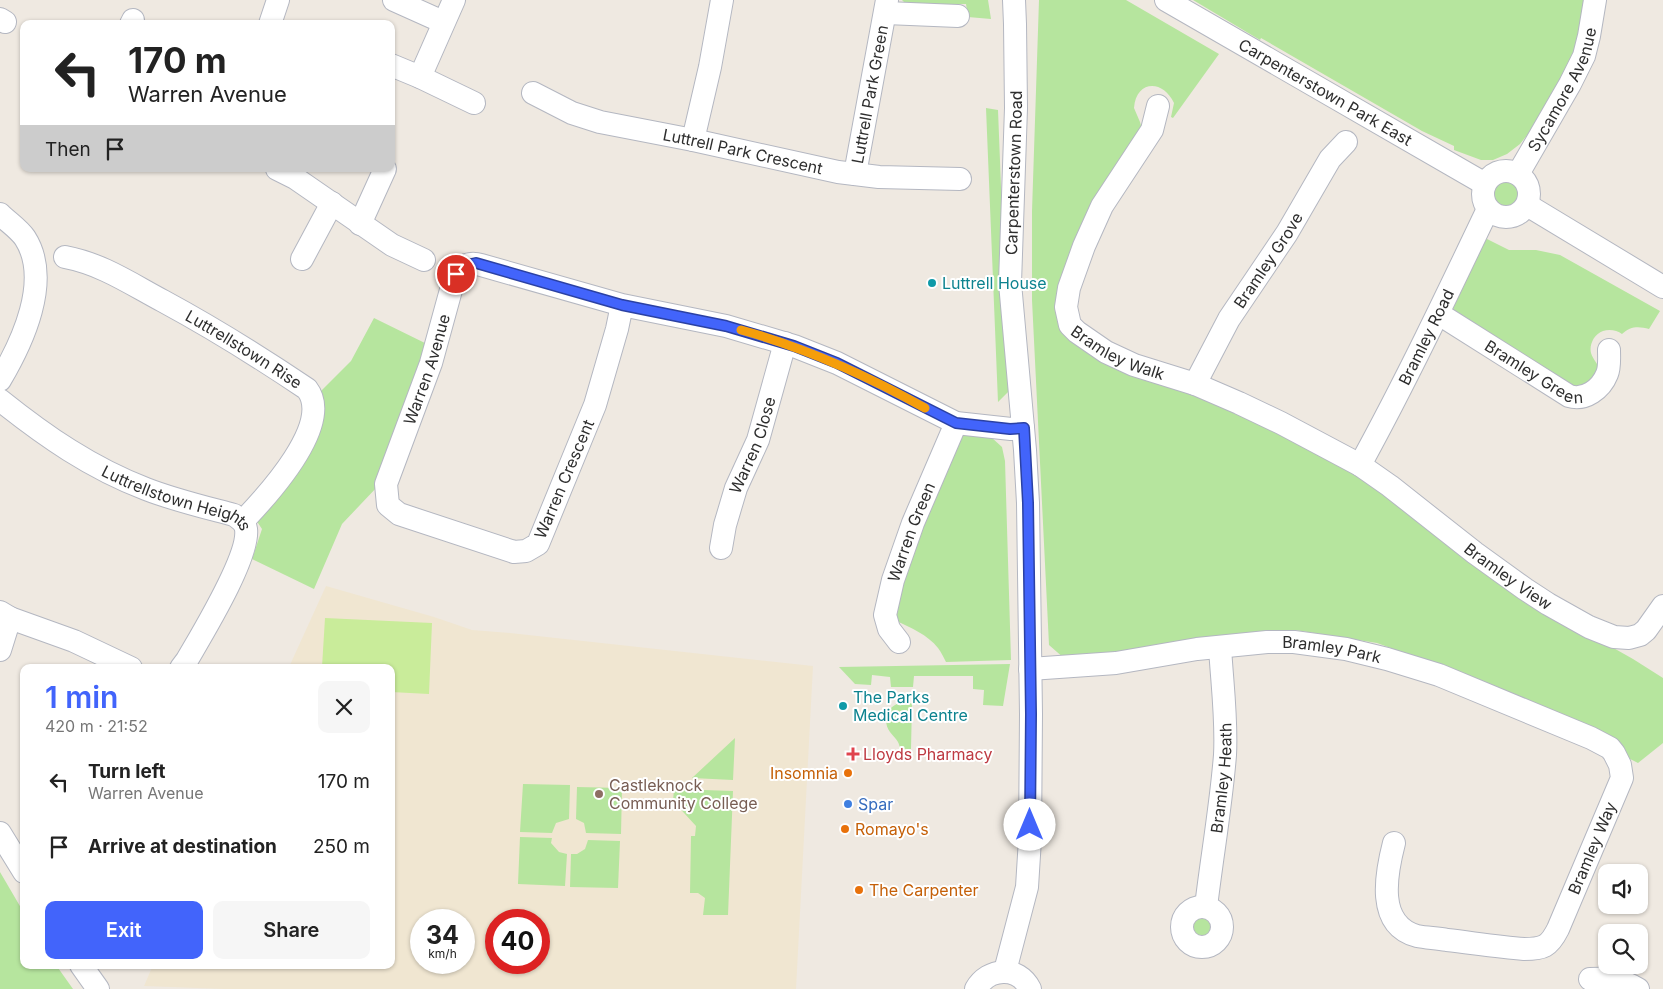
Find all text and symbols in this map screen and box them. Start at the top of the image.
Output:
street label: Luttrell Park Green [847,23,892,165]
street label: Sycamore Avenue [1523,26,1600,155]
street label: Carpenterstown Park East [1235,34,1416,150]
text: 170 m [128,39,227,81]
icon: left [45,40,110,105]
text: Warren Avenue [128,81,287,107]
street label: Carpenterstown Road [1001,90,1026,255]
street label: Luttrell Park Crescent [661,124,825,178]
icon: arrive [101,135,129,163]
text: Then [45,138,91,161]
street label: Bramley Grove [1229,209,1307,312]
pin [435,253,477,295]
icon: arrive [442,260,470,288]
place label: Luttrell House [942,273,1047,293]
marker: Luttrell House [926,277,938,289]
street label: Bramley Road [1394,286,1458,388]
street label: Luttrellstown Rise [182,306,306,393]
street label: Warren Avenue [399,312,454,427]
street label: Bramley Walk [1067,321,1167,384]
street label: Bramley Green [1481,335,1584,407]
street label: Warren Close [725,395,780,497]
street label: Warren Crescent [530,416,598,542]
street label: Luttrellstown Heights [98,461,256,533]
street label: Warren Green [883,479,939,585]
street label: Bramley View [1460,538,1556,614]
street label: Bramley Park [1282,632,1383,667]
text: 1 min [45,679,118,715]
button: close [318,681,370,733]
place label: The Parks Medical Centre [853,687,968,725]
marker: The Parks Medical Centre [837,700,849,712]
text: 420 m · 21:52 [45,716,148,736]
street label: Bramley Heath [1206,722,1235,835]
place label: Lloyds Pharmacy [863,744,992,764]
marker: Lloyds Pharmacy [847,748,859,760]
text: Turn left [88,760,166,783]
place label: Insomnia [770,763,838,783]
marker: Insomnia [842,767,854,779]
icon: left [45,768,73,796]
text: 170 m [318,770,370,793]
place label: Castleknock Community College [609,775,758,813]
text: Warren Avenue [88,783,203,803]
marker: Castleknock Community College [593,788,605,800]
place label: Spar [858,794,893,814]
marker: Spar [842,798,854,810]
position arrow [1003,798,1055,850]
street label: Bramley Way [1564,799,1620,897]
place label: Romayo's [855,819,929,839]
marker: Romayo's [839,823,851,835]
icon: arrive [45,833,73,861]
text: Arrive at destination [88,835,277,858]
text: 250 m [313,835,370,858]
map controls [1598,864,1648,974]
button: sound [1598,864,1648,914]
place label: The Carpenter [869,880,979,900]
marker: The Carpenter [853,884,865,896]
button: Exit [45,901,203,959]
button: Share [213,901,370,959]
speed limit sign: 40 [485,909,550,974]
text: 34 [426,920,459,950]
button: search [1598,924,1648,974]
text: km/h [428,946,457,961]

